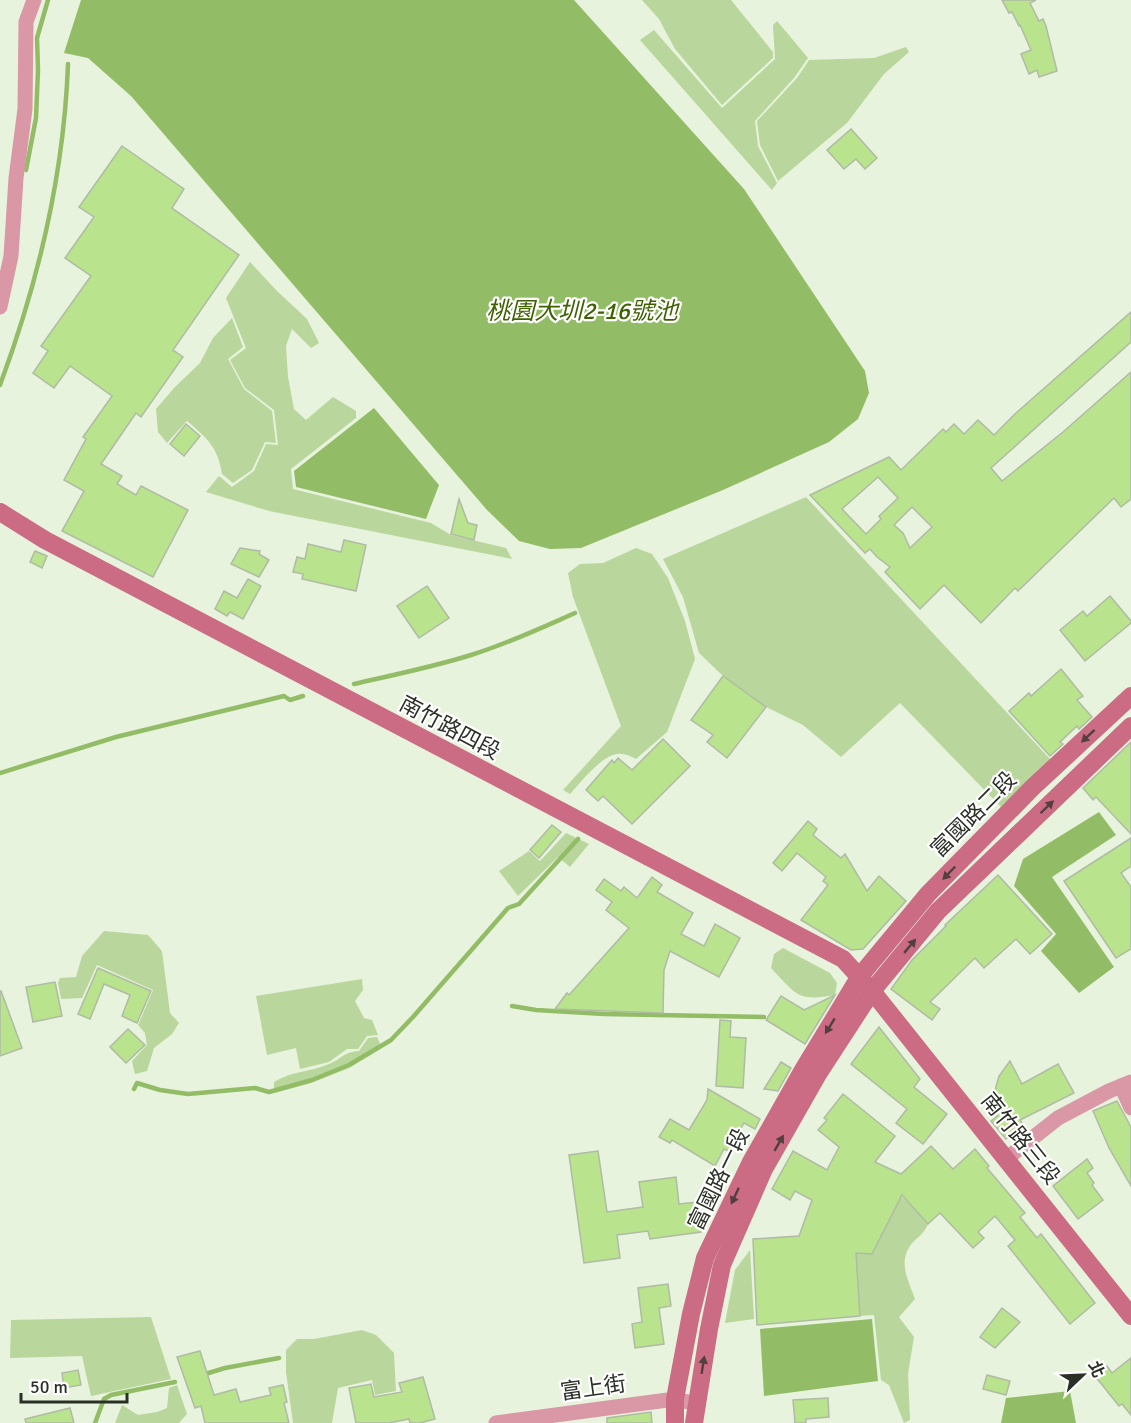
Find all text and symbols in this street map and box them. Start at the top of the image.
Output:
water label: 桃園大圳2-16號池 [486,296,681,326]
street label: 南竹路四段 [395,690,505,765]
one-way arrow [1081,729,1096,742]
street label: 富國路二段 [925,766,1022,863]
one-way arrow [1039,800,1054,814]
one-way arrow [942,865,956,880]
one-way arrow [903,938,915,953]
one-way arrow [824,1018,835,1034]
street label: 南竹路三段 [976,1087,1066,1190]
street label: 富國路一段 [682,1124,755,1235]
one-way arrow [774,1134,784,1151]
one-way arrow [730,1188,739,1205]
north arrow [1053,1345,1113,1405]
one-way arrow [699,1356,708,1375]
text: 北 [1084,1358,1108,1381]
scale bar [21,1366,128,1404]
street label: 富上街 [559,1370,628,1405]
text: 50 m [30,1376,68,1398]

